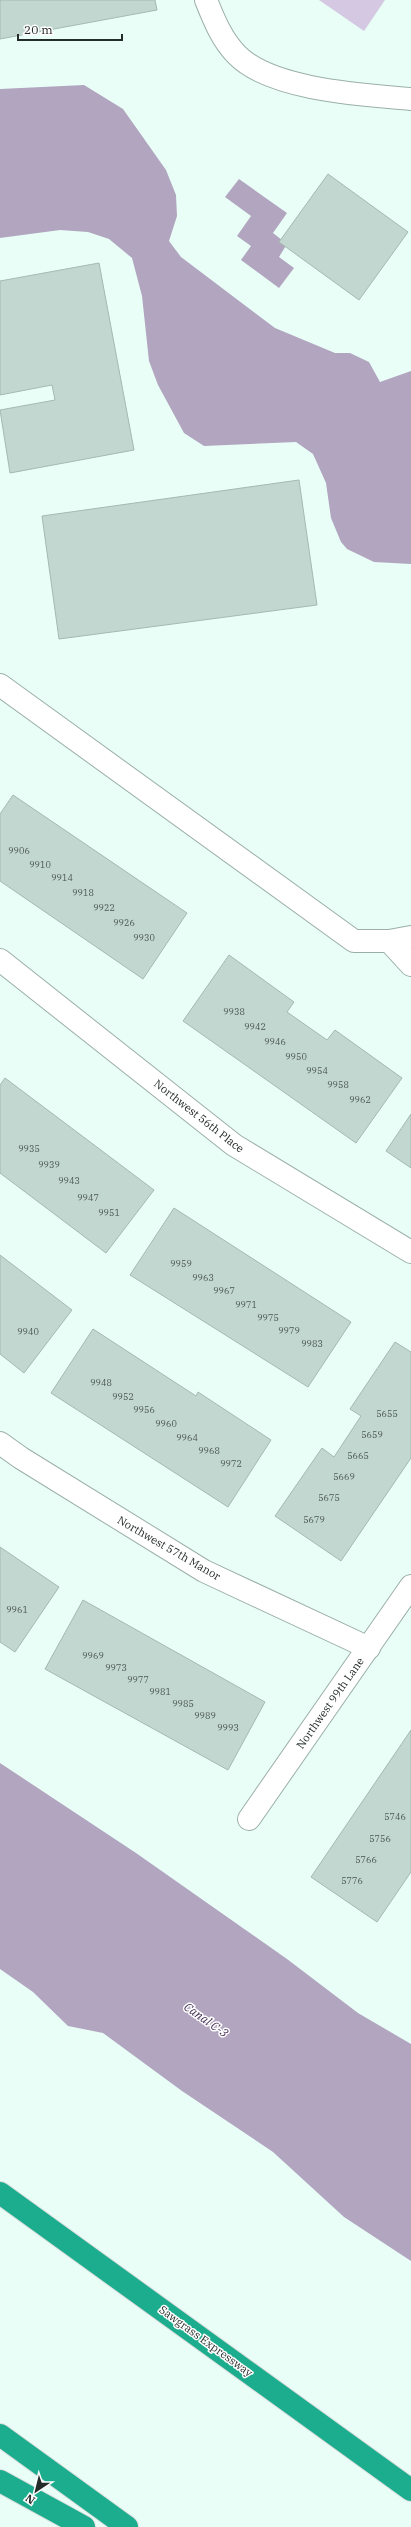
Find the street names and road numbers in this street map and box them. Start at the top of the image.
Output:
street label: Northwest 56th Place [151,1076,247,1156]
street label: Northwest 57th Manor [115,1513,223,1583]
street label: Northwest 99th Lane [293,1655,367,1751]
street label: Sawgrass Expressway [156,2302,256,2380]

